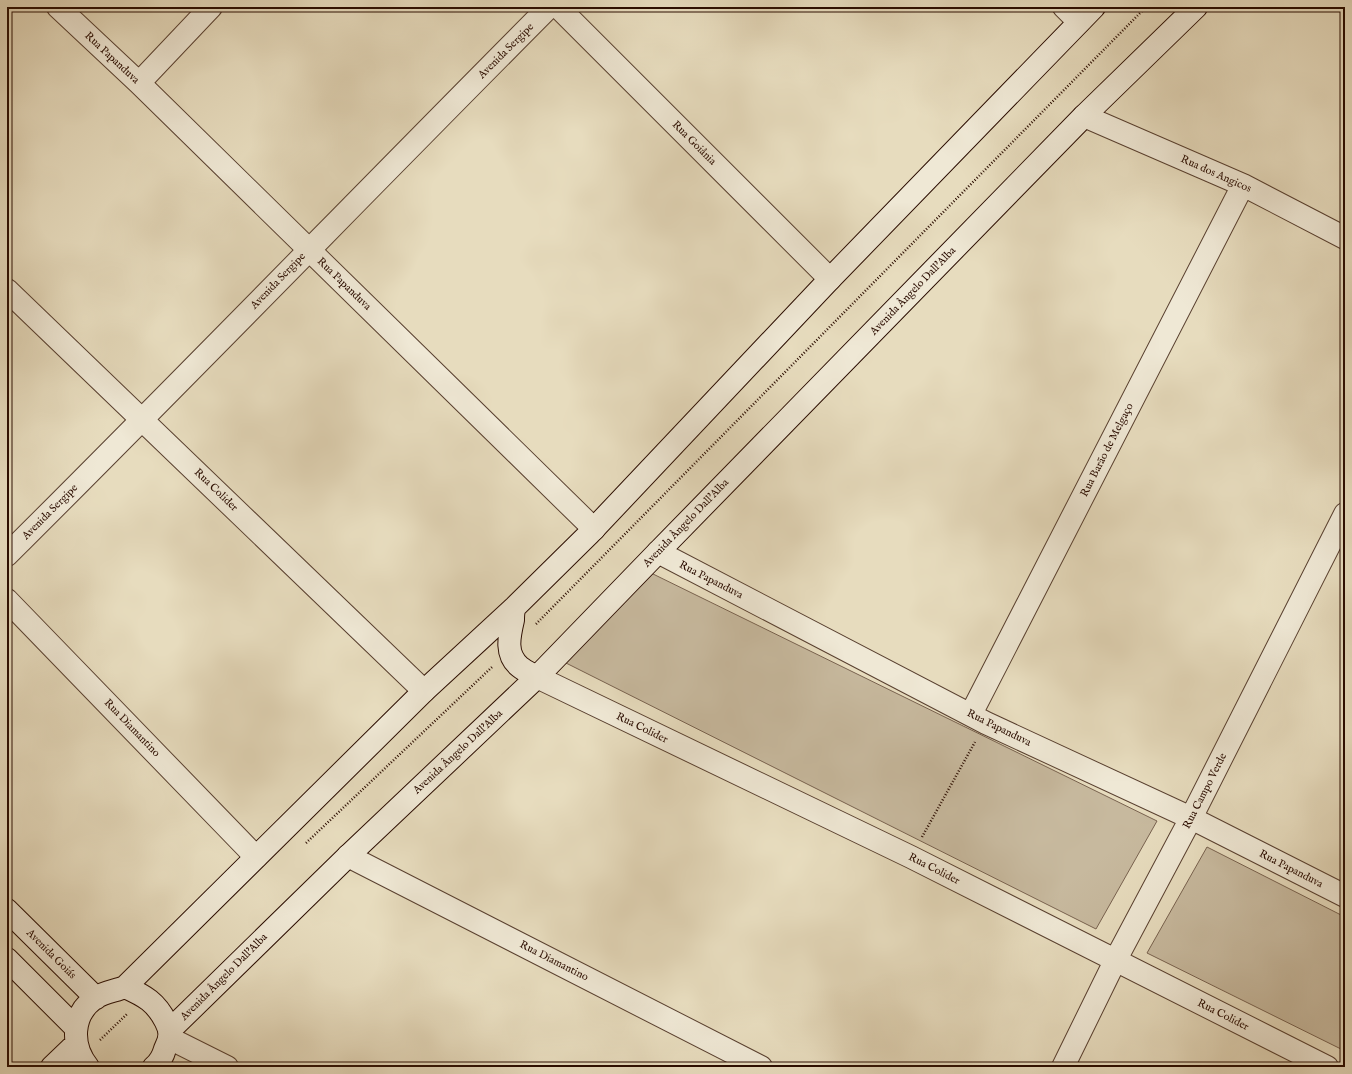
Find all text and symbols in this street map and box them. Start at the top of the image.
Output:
street label: Avenida Sergipe [474,20,537,83]
street label: Rua Papanduva [82,29,143,87]
street label: Rua Goiânia [669,118,719,168]
street label: Rua dos Angicos [1178,152,1254,196]
street label: Avenida Ângelo Dall'Alba [866,244,959,339]
street label: Avenida Sergipe [247,250,309,313]
street label: Rua Papanduva [314,255,374,314]
street label: Rua Barão de Melgaço [1077,401,1137,499]
street label: Rua Colider [191,466,241,514]
street label: Avenida Ângelo Dall'Alba [639,476,732,571]
street label: Avenida Sergipe [18,481,81,544]
street label: Rua Papanduva [677,558,746,602]
street label: Rua Diamantino [101,696,163,760]
street label: Rua Papanduva [964,706,1034,750]
street label: Avenida Ângelo Dall'Alba [409,707,506,798]
street label: Rua Colider [614,709,670,747]
street label: Rua Campo Verde [1180,751,1230,831]
street label: Rua Papanduva [1257,847,1326,891]
street label: Rua Colider [906,850,962,888]
street label: Avenida Goiás [22,925,79,982]
street label: Avenida Ângelo Dall'Alba [177,930,271,1024]
street label: Rua Diamantino [517,938,591,984]
street label: Rua Colider [1195,996,1251,1034]

